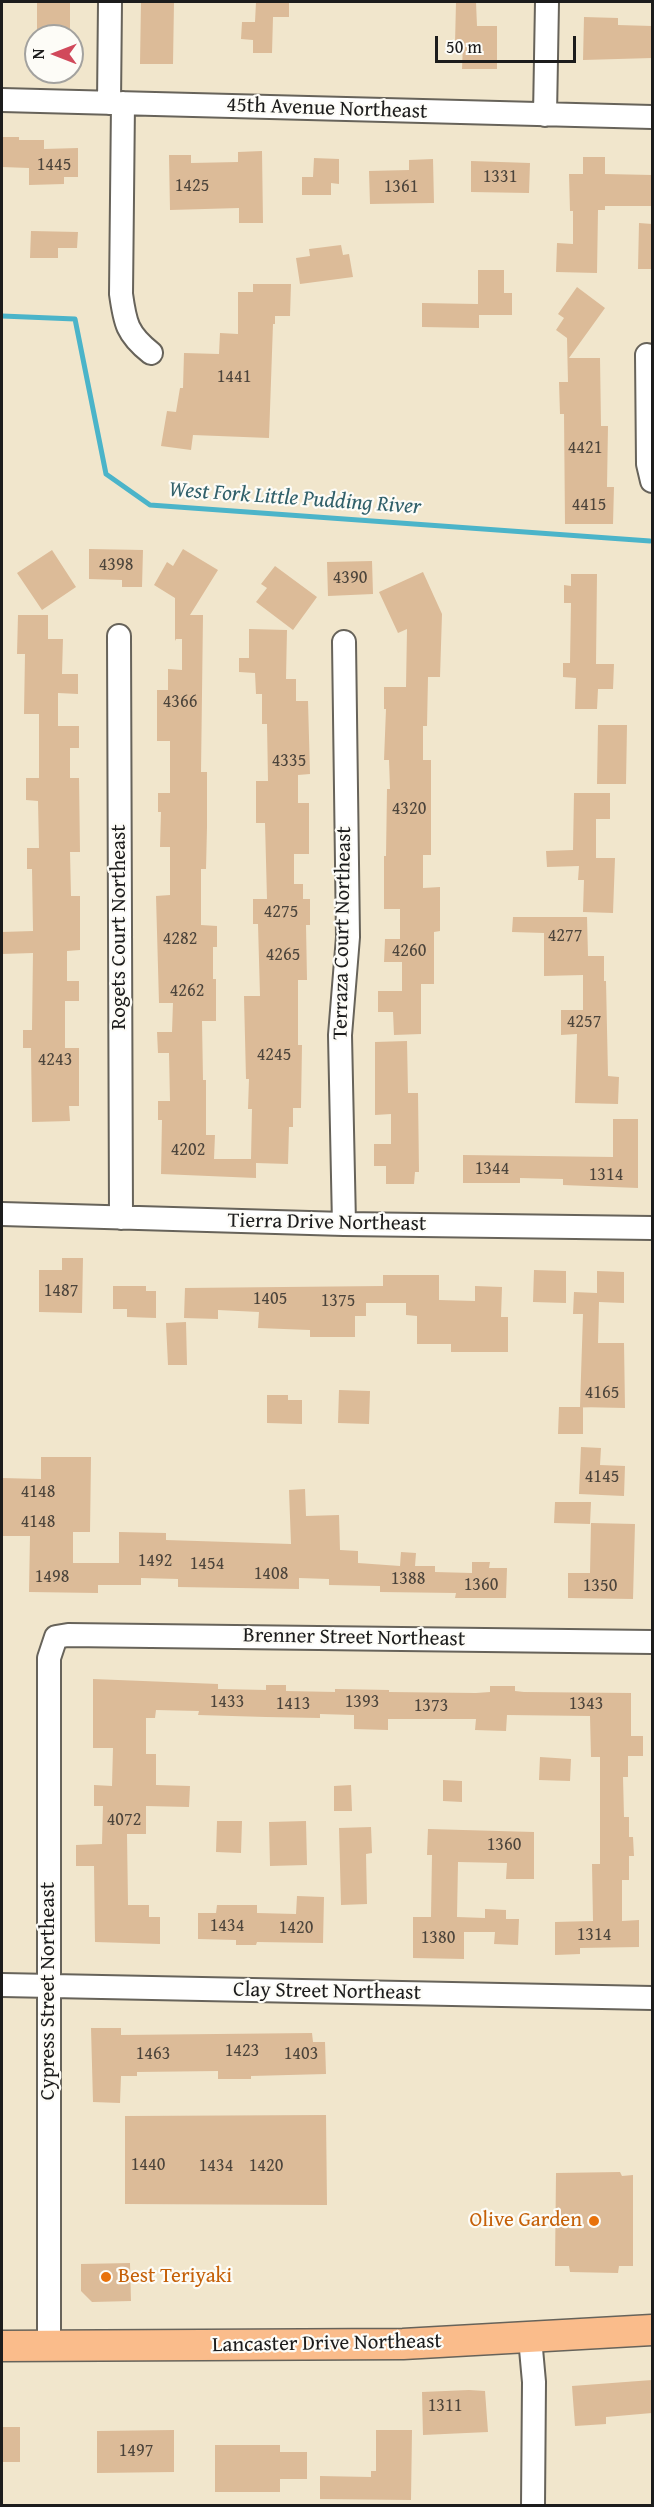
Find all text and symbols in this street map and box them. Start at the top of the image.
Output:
north arrow [24,24,84,84]
scale bar [438,24,579,62]
text: 50 m [446,33,482,60]
text: N [26,49,50,59]
street label: 45th Avenue Northeast [226,93,428,125]
house number: 1445 [37,154,71,176]
house number: 1331 [483,166,517,188]
house number: 1425 [175,175,209,197]
house number: 1361 [384,176,418,198]
house number: 1441 [217,366,251,388]
house number: 4421 [568,437,602,459]
water label: West Fork Little Pudding River [168,477,422,521]
house number: 4415 [572,494,606,516]
house number: 4398 [99,554,133,576]
house number: 4390 [333,567,367,589]
house number: 4366 [163,691,197,713]
house number: 4335 [272,750,306,772]
house number: 4320 [392,798,426,820]
street label: Rogets Court Northeast [107,824,133,1030]
street label: Terraza Court Northeast [329,826,357,1040]
house number: 4275 [264,901,298,923]
house number: 4277 [548,925,582,947]
house number: 4282 [163,928,197,950]
house number: 4260 [392,940,426,962]
house number: 4265 [266,944,300,966]
house number: 4262 [170,980,204,1002]
house number: 4257 [567,1011,601,1033]
house number: 4245 [257,1044,291,1066]
house number: 4243 [38,1049,72,1071]
house number: 4202 [171,1139,205,1161]
house number: 1344 [475,1158,509,1180]
house number: 1314 [589,1164,623,1186]
street label: Tierra Drive Northeast [227,1209,427,1237]
house number: 1487 [44,1280,78,1302]
house number: 1405 [253,1288,287,1310]
house number: 1375 [321,1290,355,1312]
house number: 4165 [585,1382,619,1404]
house number: 4145 [585,1466,619,1488]
house number: 4148 [21,1481,55,1503]
house number: 4148 [21,1511,55,1533]
house number: 1492 [138,1550,172,1572]
house number: 1454 [190,1553,224,1575]
house number: 1408 [254,1563,288,1585]
house number: 1498 [35,1566,69,1588]
house number: 1388 [391,1568,425,1590]
house number: 1360 [464,1574,498,1596]
house number: 1350 [583,1575,617,1597]
street label: Brenner Street Northeast [243,1623,465,1653]
house number: 1433 [210,1691,244,1713]
house number: 1393 [345,1691,379,1713]
house number: 1413 [276,1693,310,1715]
house number: 1343 [569,1693,603,1715]
house number: 1373 [414,1695,448,1717]
house number: 4072 [107,1809,141,1831]
house number: 1360 [487,1834,521,1856]
street label: Cypress Street Northeast [36,1882,62,2100]
house number: 1434 [210,1915,244,1937]
house number: 1420 [279,1917,313,1939]
house number: 1314 [577,1924,611,1946]
house number: 1380 [421,1927,455,1949]
street label: Clay Street Northeast [233,1978,421,2006]
house number: 1423 [225,2040,259,2062]
house number: 1463 [136,2043,170,2065]
house number: 1403 [284,2043,318,2065]
house number: 1440 [131,2154,165,2176]
house number: 1434 [199,2155,233,2177]
house number: 1420 [249,2155,283,2177]
place label: Olive Garden [469,2208,582,2234]
marker: Olive Garden [587,2214,601,2228]
place label: Best Teriyaki [118,2264,232,2290]
marker: Best Teriyaki [99,2270,113,2284]
street label: Lancaster Drive Northeast [212,2329,442,2359]
house number: 1311 [428,2395,462,2417]
house number: 1497 [119,2440,153,2462]

